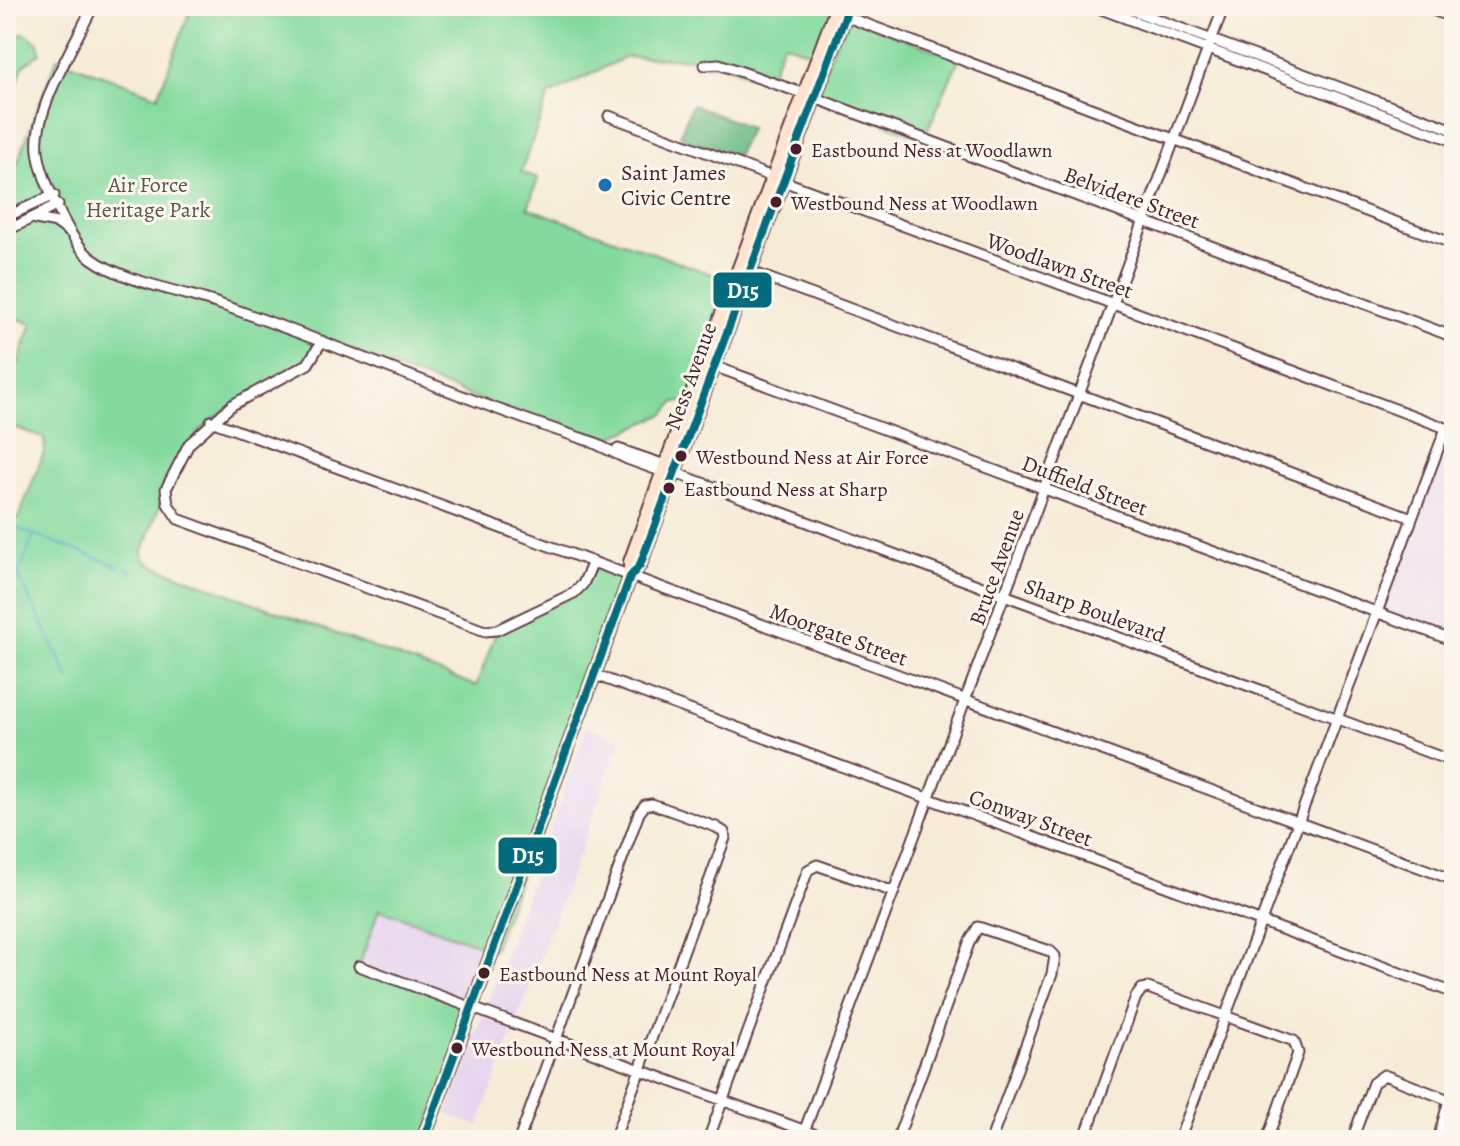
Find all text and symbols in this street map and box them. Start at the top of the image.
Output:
place label: Eastbound Ness at Woodlawn [811,137,1053,164]
marker: Eastbound Ness at Woodlawn [788,141,804,157]
place label: Saint James Civic Centre [621,158,731,213]
street label: Belvidere Street [1060,160,1204,236]
park label: Air Force Heritage Park [86,170,210,225]
marker: Saint James Civic Centre [596,176,614,194]
place label: Westbound Ness at Woodlawn [790,190,1038,217]
marker: Westbound Ness at Woodlawn [768,194,784,210]
street label: Woodlawn Street [981,225,1137,306]
line badge: D15 [712,271,773,309]
text: D15 [727,276,759,306]
street label: Ness Avenue [658,318,724,434]
place label: Westbound Ness at Air Force [695,444,929,471]
marker: Westbound Ness at Air Force [673,448,689,464]
street label: Duffield Street [1017,448,1152,524]
place label: Eastbound Ness at Sharp [684,476,887,503]
marker: Eastbound Ness at Sharp [661,480,677,496]
street label: Bruce Avenue [962,505,1032,630]
street label: Sharp Boulevard [1020,571,1170,651]
street label: Moorgate Street [765,596,912,674]
street label: Conway Street [965,782,1096,854]
line badge: D15 [497,836,558,875]
text: D15 [512,841,544,871]
place label: Eastbound Ness at Mount Royal [499,961,757,988]
marker: Eastbound Ness at Mount Royal [476,965,492,981]
place label: Westbound Ness at Mount Royal [471,1036,735,1063]
marker: Westbound Ness at Mount Royal [449,1040,465,1056]

